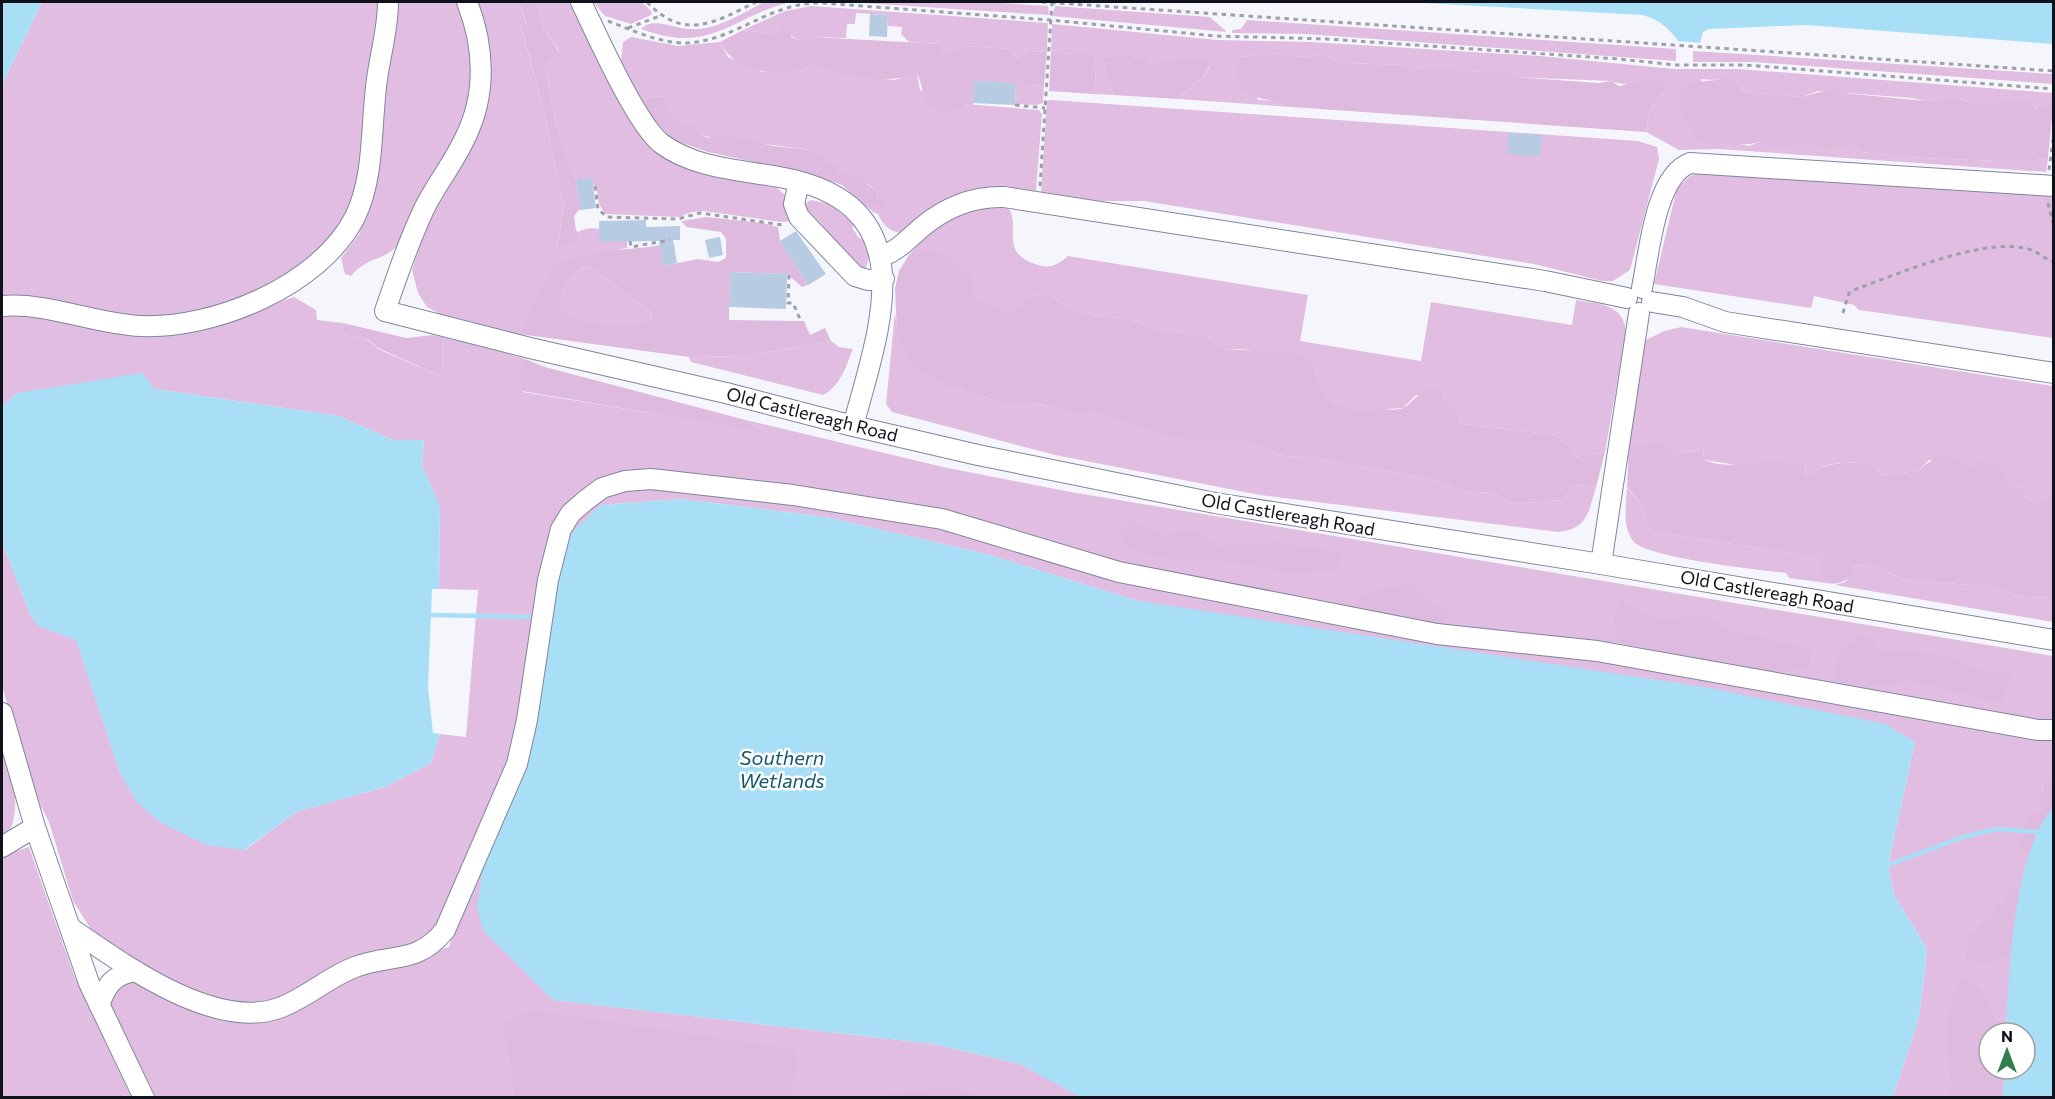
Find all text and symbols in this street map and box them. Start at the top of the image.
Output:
street label: Old Castlereagh Road [724,382,900,446]
street label: Old Castlereagh Road [1200,488,1377,540]
street label: Old Castlereagh Road [1679,565,1856,617]
water label: Southern Wetlands [739,745,825,792]
north arrow [1977,1021,2037,1081]
text: N [2001,1026,2013,1045]

